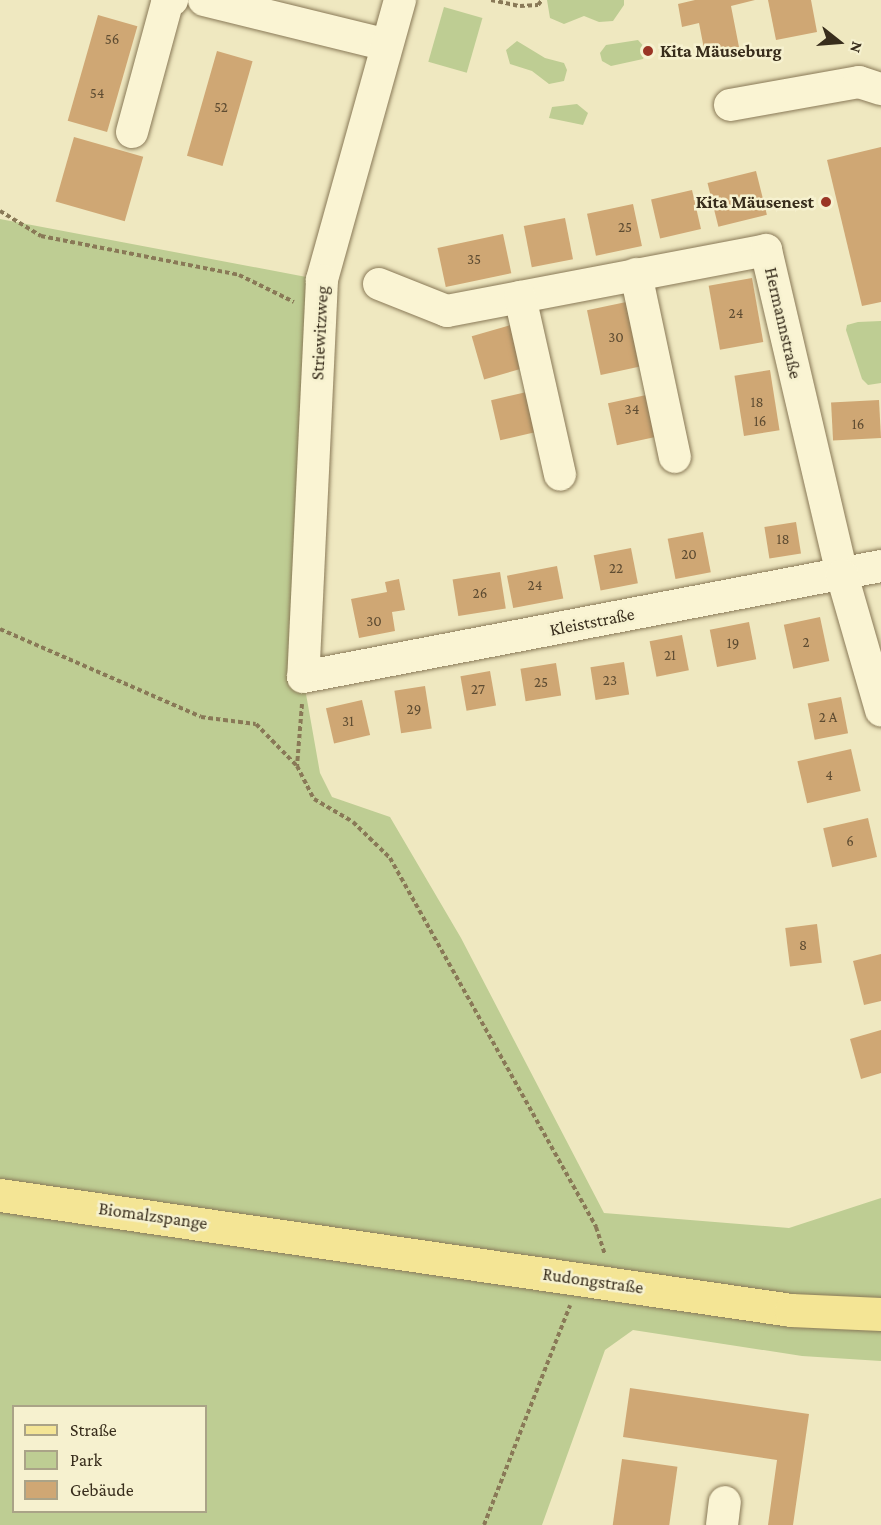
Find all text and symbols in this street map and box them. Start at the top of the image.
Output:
north arrow [809,12,869,72]
house number: 56 [105,31,119,49]
place label: Kita Mäuseburg [660,40,782,62]
text: N [847,40,866,55]
marker: Kita Mäuseburg [641,44,655,58]
house number: 54 [90,85,104,103]
house number: 52 [214,99,228,117]
place label: Kita Mäusenest [696,191,814,213]
marker: Kita Mäusenest [819,195,833,209]
house number: 25 [618,219,632,237]
house number: 35 [467,251,481,269]
street label: Hermannstraße [760,265,806,381]
street label: Striewitzweg [307,285,333,381]
house number: 24 [729,305,743,323]
house number: 30 [608,329,624,347]
house number: 18 [750,394,764,412]
house number: 34 [625,401,639,419]
house number: 16 [754,413,766,431]
house number: 16 [852,416,864,434]
house number: 18 [776,531,790,549]
house number: 20 [681,546,697,564]
house number: 22 [609,560,623,578]
house number: 24 [528,577,542,595]
house number: 26 [473,585,487,603]
street label: Kleiststraße [548,603,636,641]
house number: 30 [366,613,382,631]
house number: 2 [802,634,810,652]
house number: 19 [727,635,739,653]
house number: 21 [664,647,676,665]
house number: 23 [603,672,617,690]
house number: 25 [534,674,548,692]
house number: 27 [471,681,485,699]
house number: 29 [407,701,421,719]
house number: 2 A [819,709,837,727]
house number: 31 [342,713,354,731]
house number: 4 [825,767,833,785]
house number: 6 [846,833,854,851]
house number: 8 [799,937,807,955]
street label: Biomalzspange [97,1198,209,1234]
street label: Rudongstraße [541,1263,645,1299]
legend [12,1405,207,1513]
text: Straße [70,1420,117,1440]
text: Park [70,1450,102,1470]
text: Gebäude [70,1480,134,1500]

